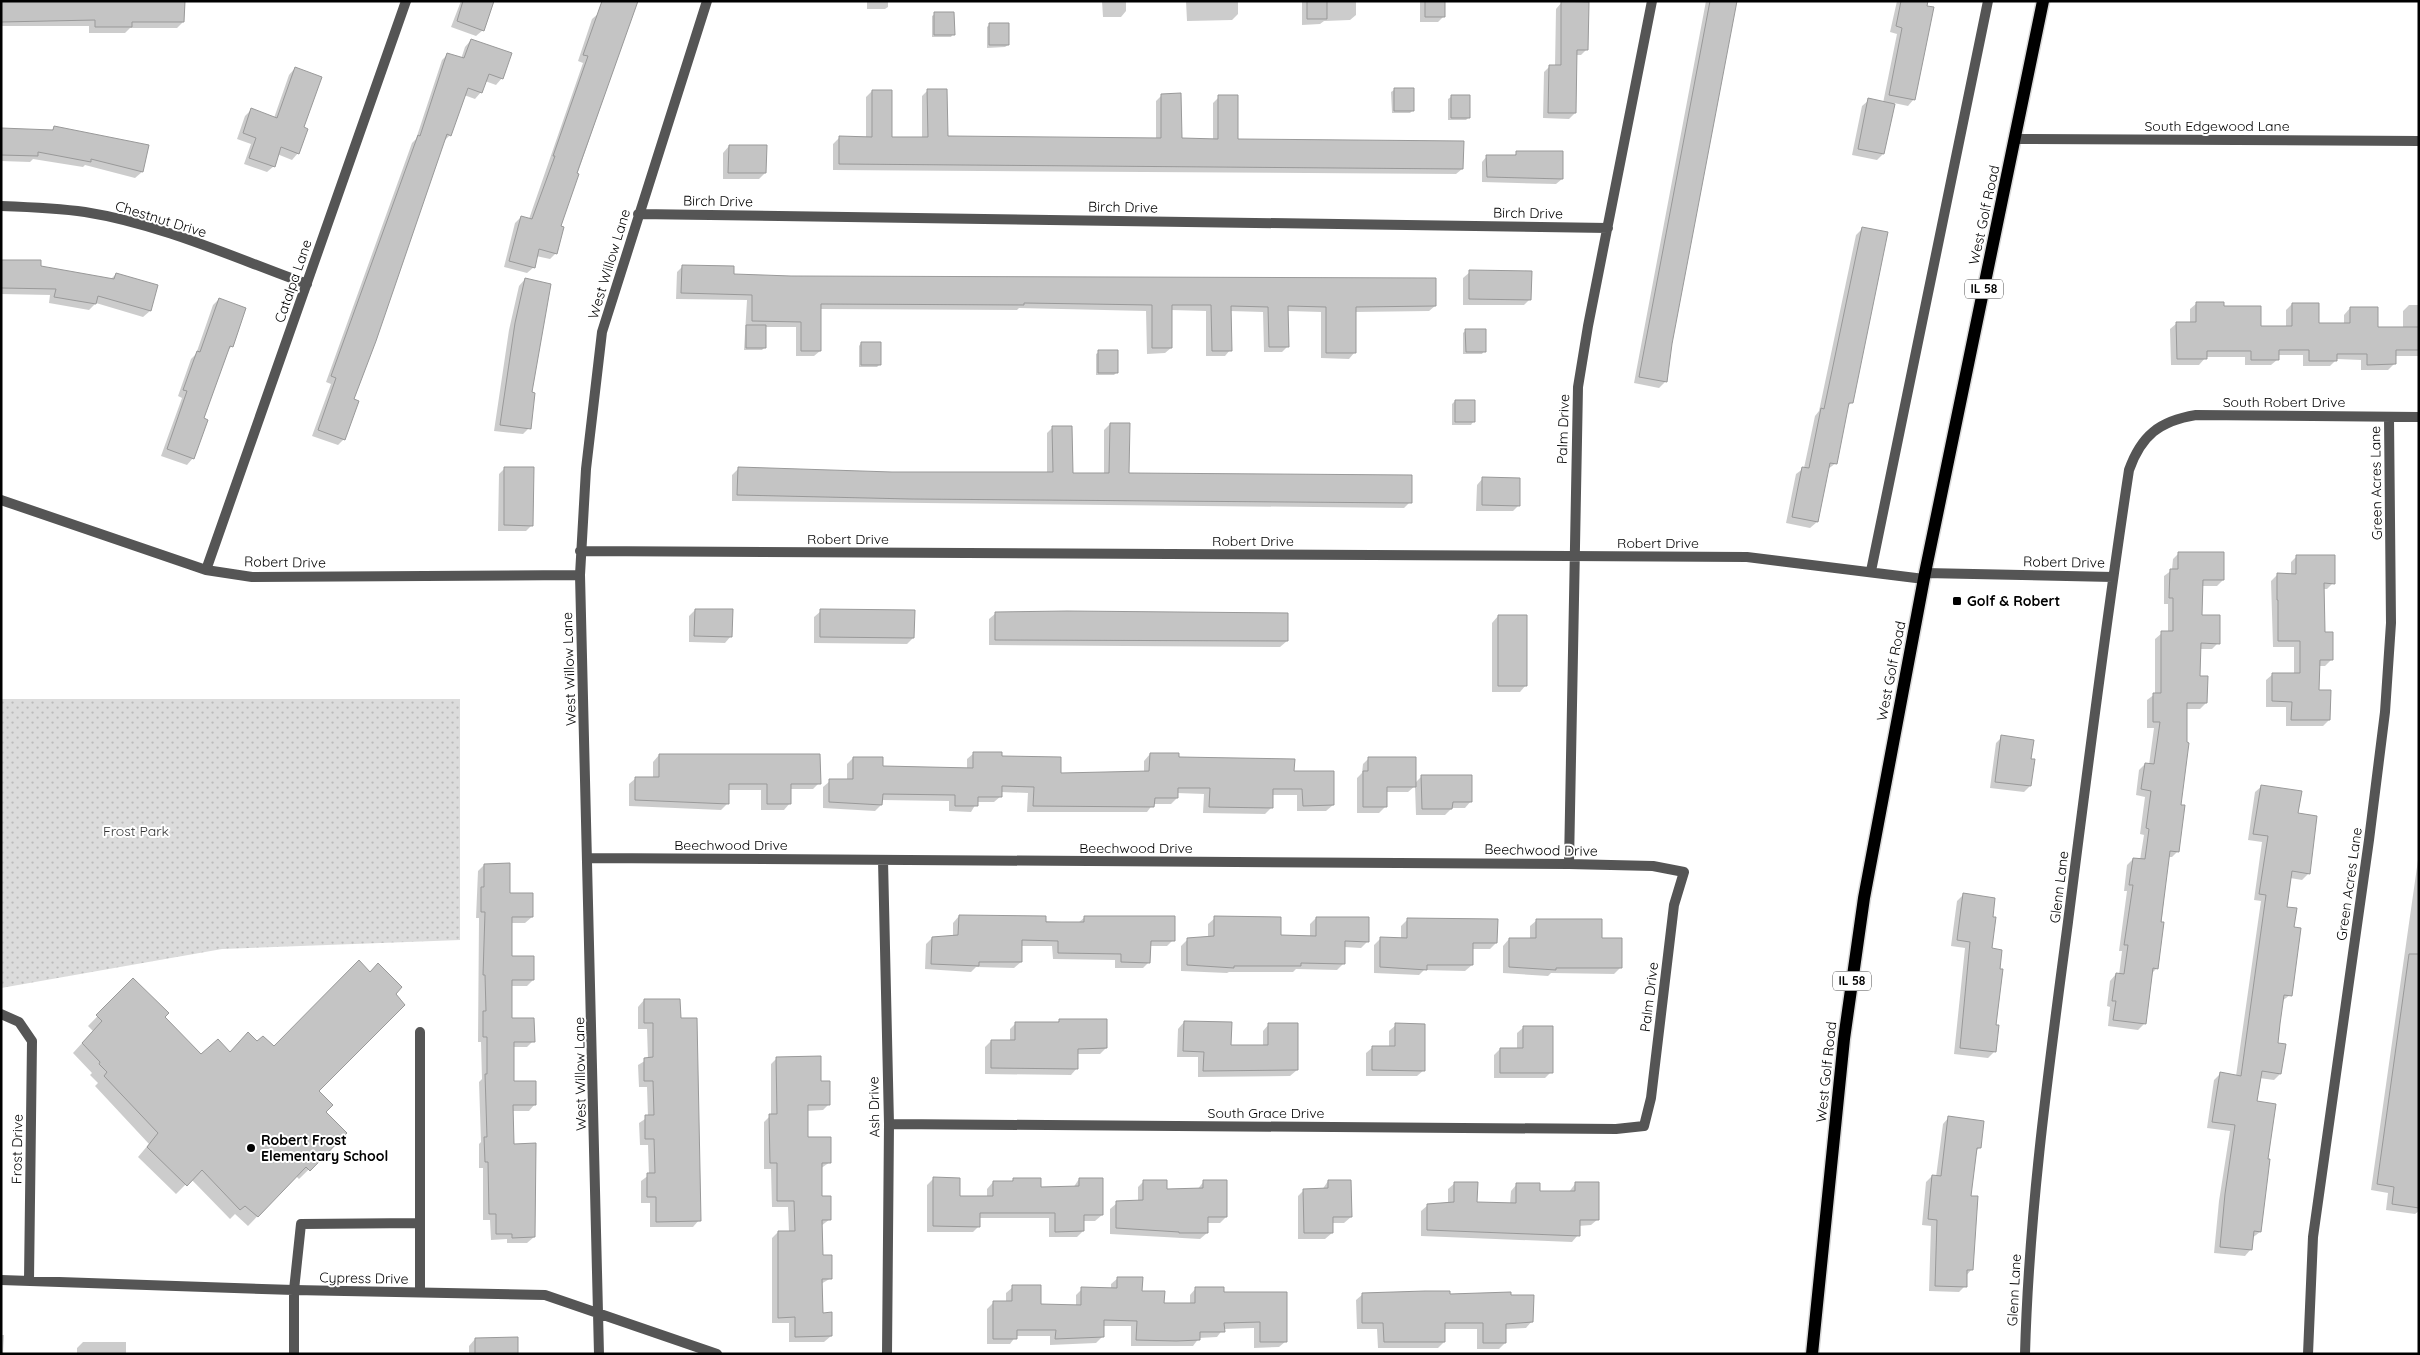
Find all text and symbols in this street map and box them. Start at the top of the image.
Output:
street label: South Edgewood Lane [2144,117,2290,135]
street label: West Golf Road [1965,164,2003,266]
street label: Birch Drive [683,191,753,211]
street label: Chestnut Drive [113,197,209,241]
street label: Birch Drive [1088,197,1158,217]
street label: Birch Drive [1493,203,1563,223]
street label: West Willow Lane [584,207,634,321]
street label: Catalpa Lane [270,237,316,325]
road number: IL 58 [1965,280,2003,298]
street label: Palm Drive [1553,393,1573,464]
street label: South Robert Drive [2223,393,2345,411]
street label: Green Acres Lane [2366,426,2386,540]
street label: Robert Drive [807,530,889,548]
street label: Robert Drive [1212,532,1294,550]
street label: Robert Drive [1617,534,1699,552]
street label: Robert Drive [244,552,326,572]
street label: Robert Drive [2023,552,2105,572]
place label: Golf & Robert [1967,592,2061,610]
marker: Golf & Robert [1951,595,1963,607]
street label: West Willow Lane [558,612,580,726]
street label: West Golf Road [1872,620,1910,722]
park label: Frost Park [103,822,169,840]
street label: Green Acres Lane [2332,826,2366,942]
street label: Beechwood Drive [674,836,788,854]
street label: Beechwood Drive [1079,839,1193,857]
street label: Beechwood Drive [1484,840,1598,860]
street label: Glenn Lane [2046,850,2072,924]
street label: Palm Drive [1636,961,1662,1033]
road number: IL 58 [1833,971,1871,990]
street label: West Willow Lane [570,1017,590,1131]
street label: West Golf Road [1812,1021,1840,1123]
street label: Ash Drive [864,1076,884,1138]
street label: South Grace Drive [1208,1104,1325,1122]
street label: Frost Drive [7,1114,27,1184]
place label: Robert Frost Elementary School [261,1131,388,1165]
marker: Robert Frost Elementary School [245,1142,257,1154]
street label: Glenn Lane [2003,1253,2025,1327]
street label: Cypress Drive [319,1268,409,1288]

